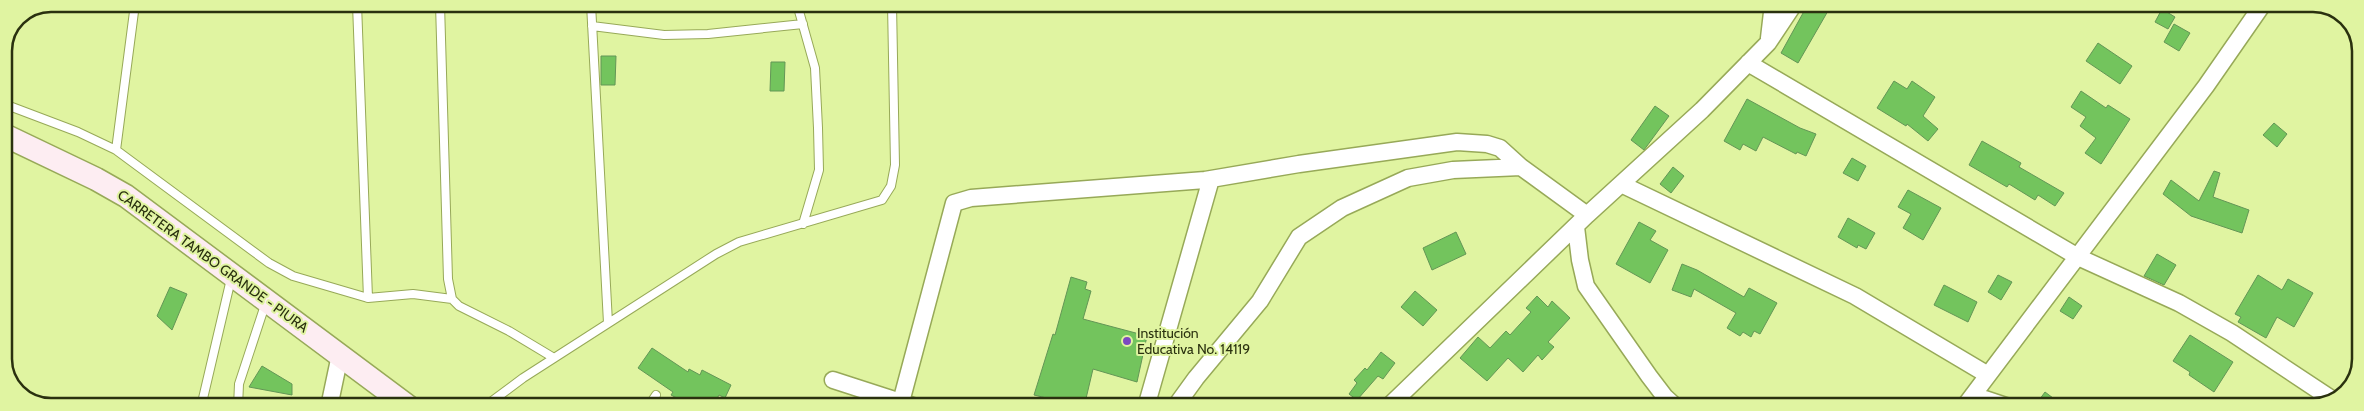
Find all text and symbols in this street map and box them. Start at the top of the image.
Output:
street label: CARRETERA TAMBO GRANDE - PIURA [114,186,312,337]
place label: Institución Educativa No. 14119 [1137,324,1250,358]
marker: Institución Educativa No. 14119 [1121,335,1133,347]

